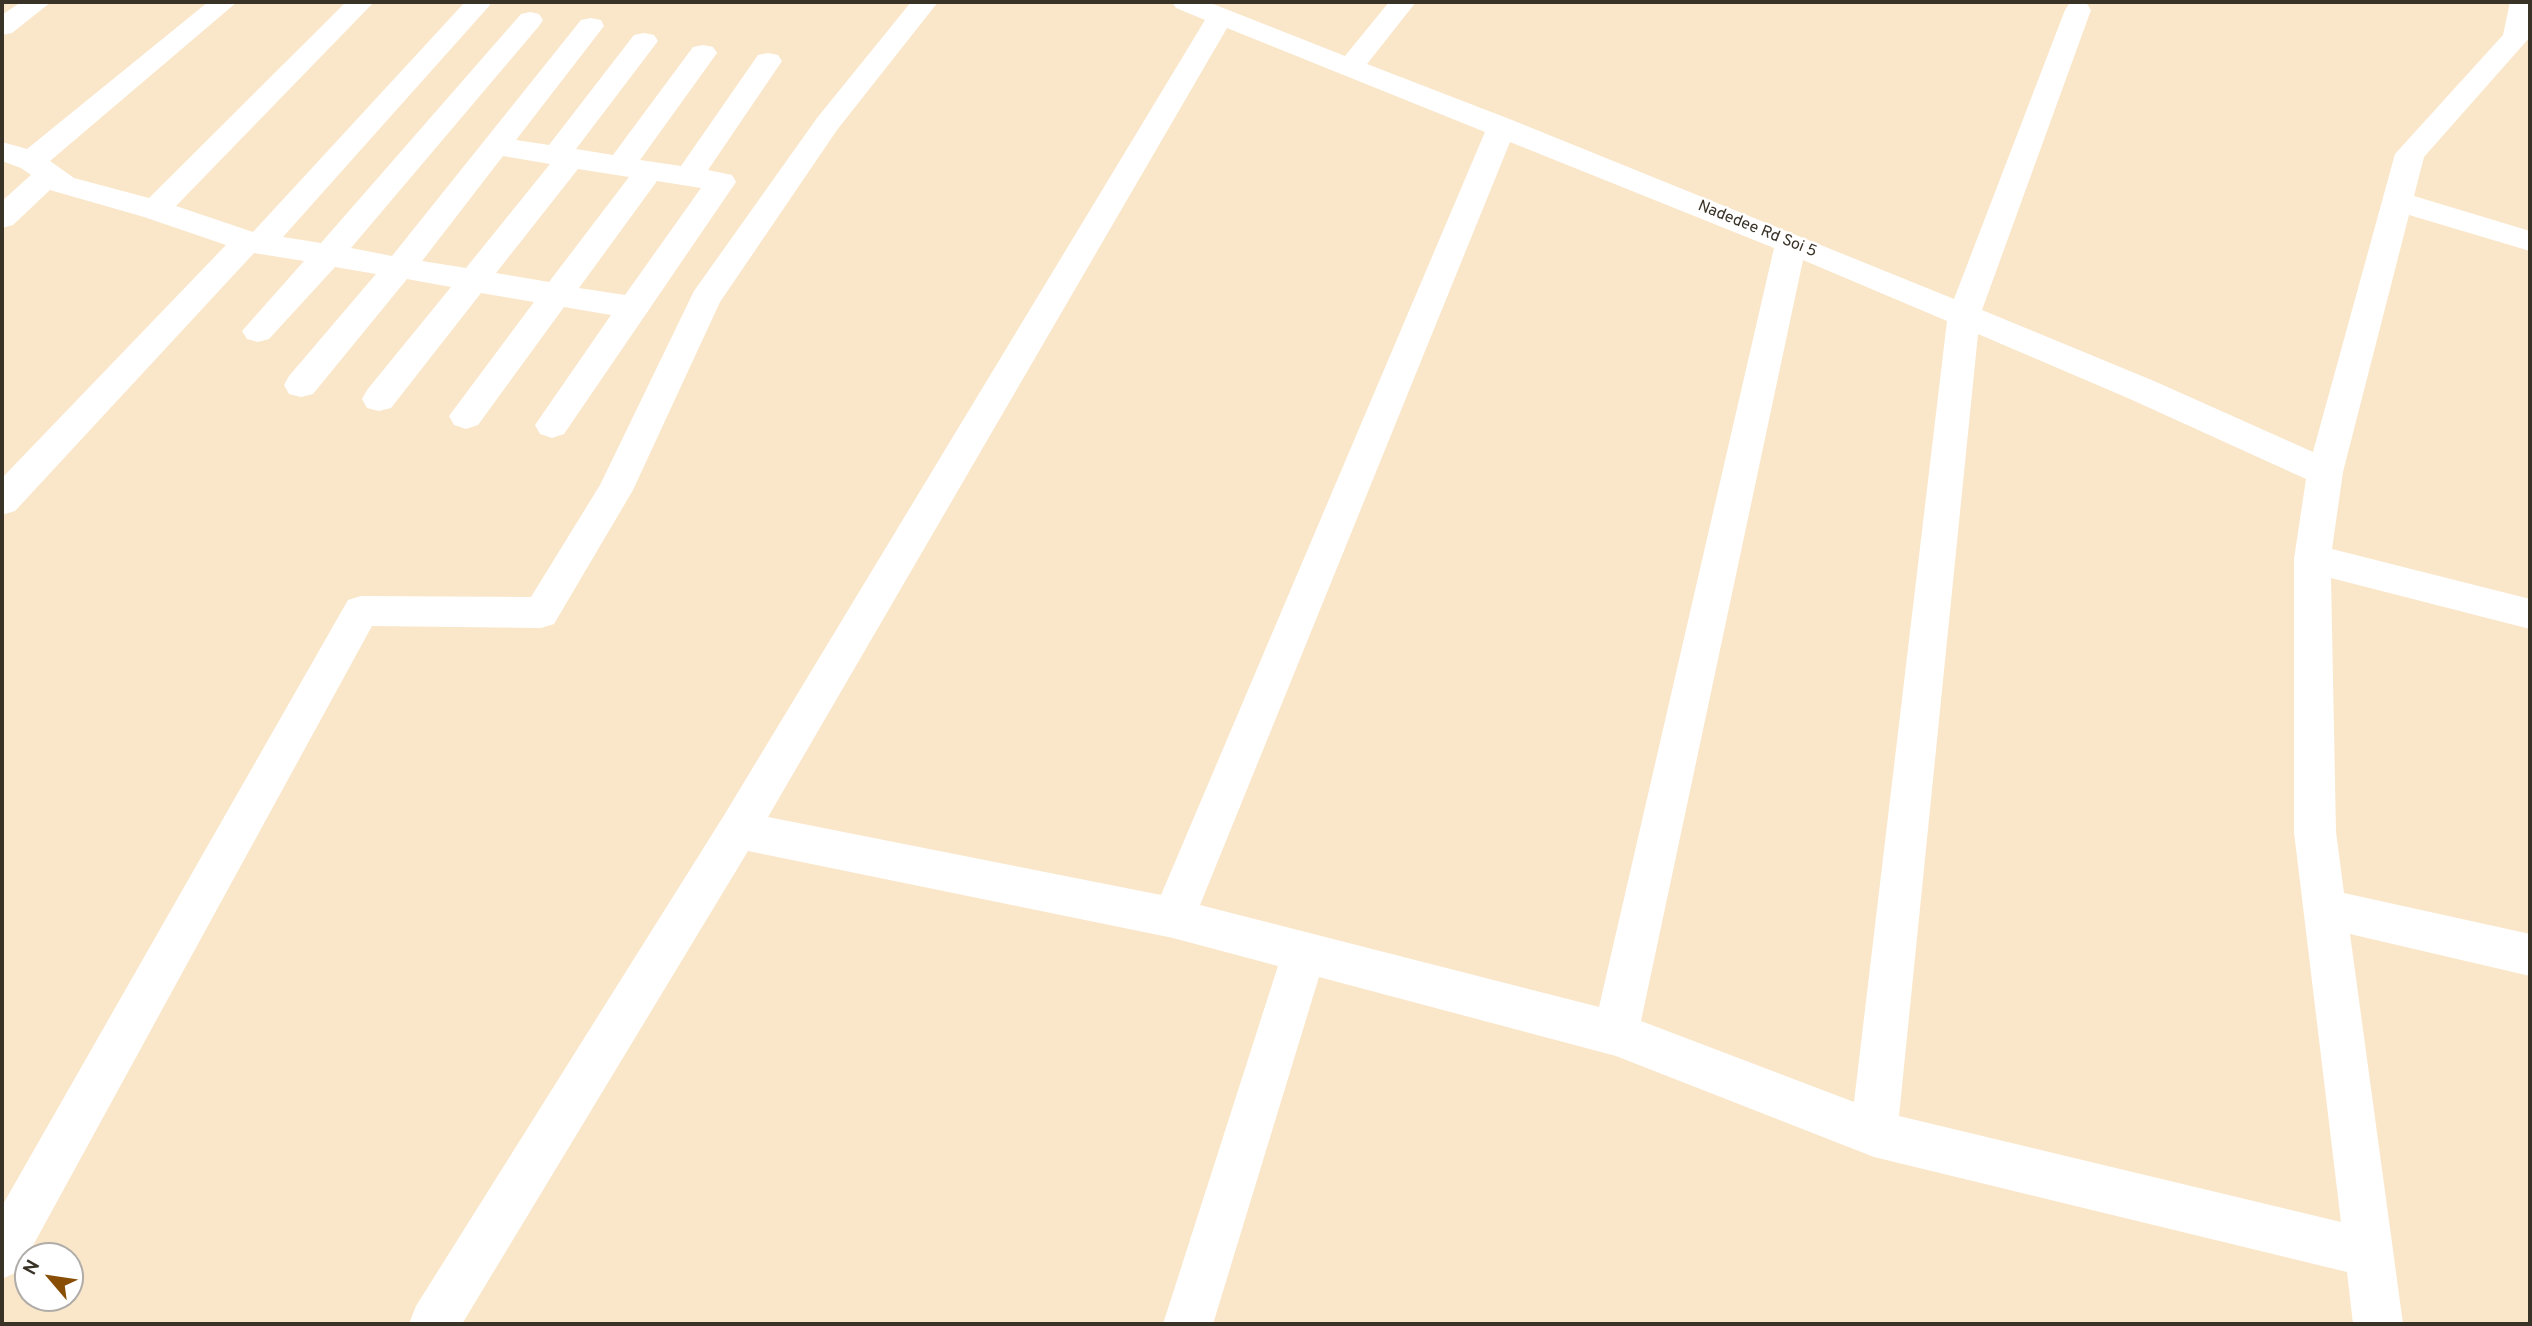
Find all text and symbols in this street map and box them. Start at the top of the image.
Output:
street label: Nadedee Rd Soi 5 [1695,197,1819,263]
north arrow [14,1242,84,1312]
text: N [19,1256,46,1280]

